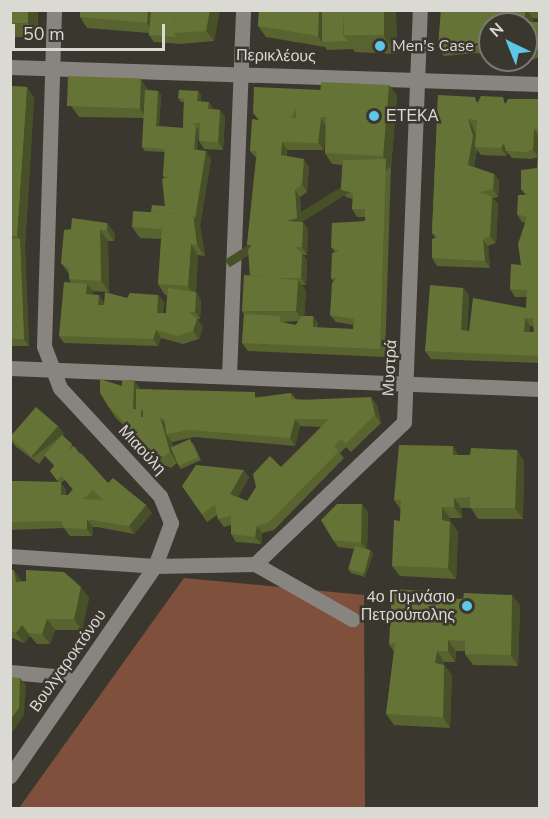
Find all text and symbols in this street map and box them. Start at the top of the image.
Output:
scale bar [15,12,168,50]
north arrow [478,12,538,72]
text: N [485,18,509,42]
text: 50 m [23,22,65,46]
place label: Men's Case [392,36,474,56]
marker: Men's Case [373,39,387,53]
street label: Περικλέους [236,46,316,66]
place label: ΕΤΕΚΑ [386,106,438,126]
marker: ΕΤΕΚΑ [367,109,381,123]
street label: Μυστρά [379,339,401,397]
street label: Μιαούλη [114,421,170,479]
place label: 4ο Γυμνάσιο Πετρούπολης [361,587,455,625]
marker: 4ο Γυμνάσιο Πετρούπολης [460,599,474,613]
street label: Βουλγαροκτόνου [26,606,110,716]

